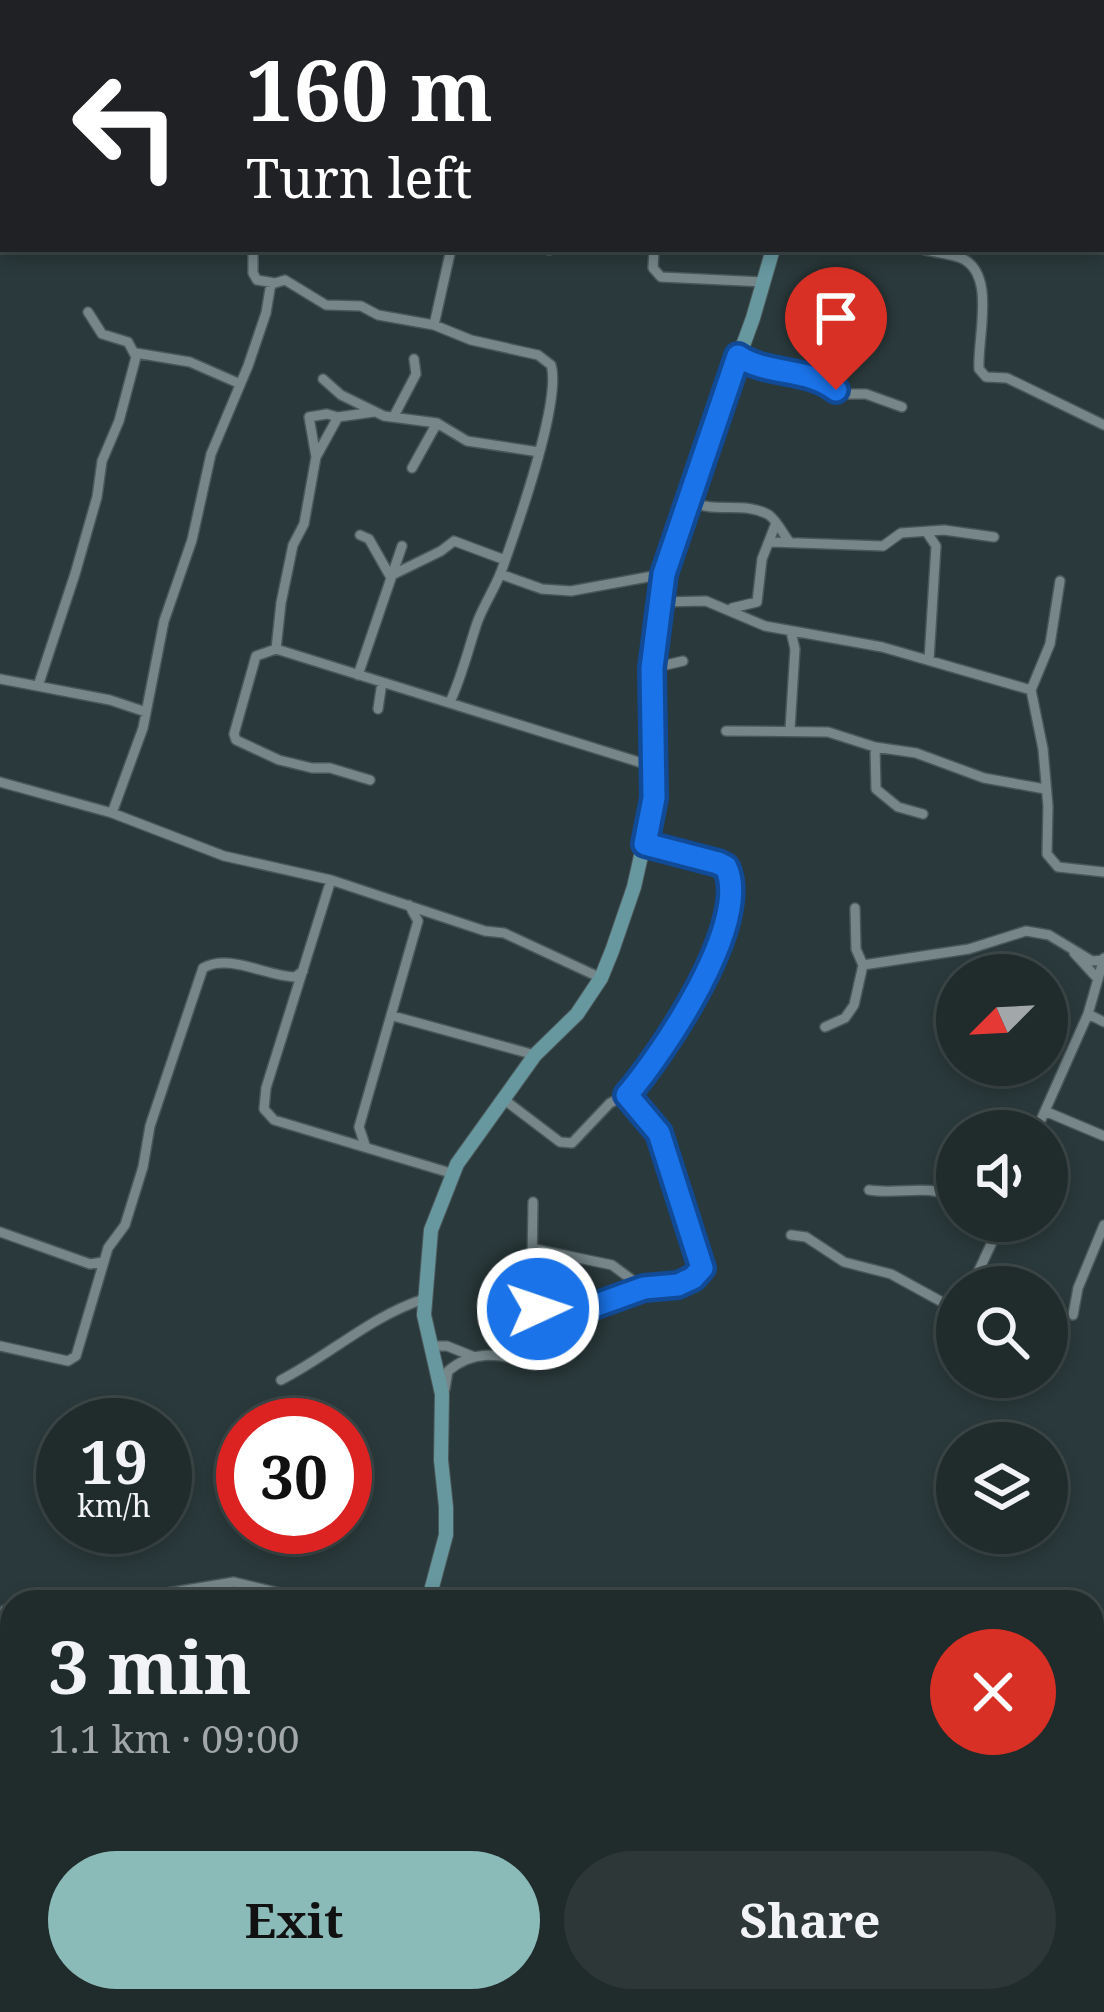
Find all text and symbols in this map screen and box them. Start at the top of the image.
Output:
text: 160 m [246,31,493,146]
icon: left [48,48,204,204]
text: Turn left [246,140,472,214]
pin [785,267,887,390]
icon: arrive [803,285,869,351]
north arrow [936,954,1068,1086]
map controls [936,954,1068,1554]
button: sound [936,1110,1068,1242]
position arrow [475,1246,601,1372]
button: search [936,1266,1068,1398]
speed limit sign: 30 [216,1398,372,1554]
text: 19 [80,1420,148,1502]
button: layers [936,1422,1068,1554]
text: km/h [77,1485,151,1526]
text: 3 min [48,1617,252,1715]
button: close [930,1629,1056,1755]
text: 1.1 km · 09:00 [48,1711,300,1764]
button: Exit [48,1851,540,1989]
button: Share [564,1851,1056,1989]

